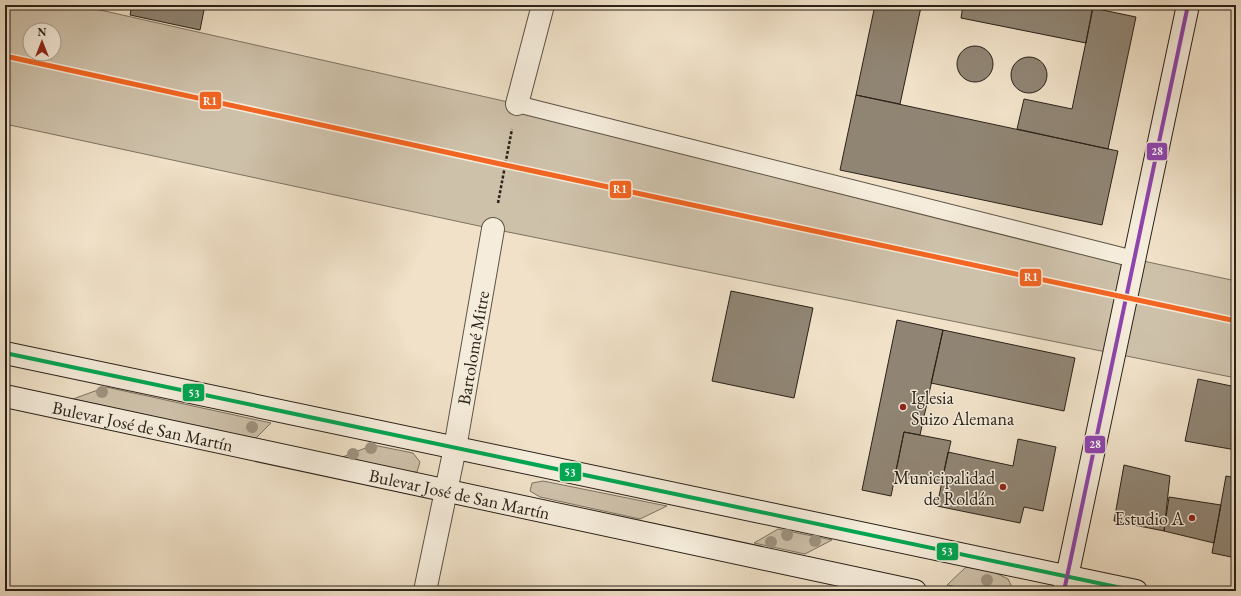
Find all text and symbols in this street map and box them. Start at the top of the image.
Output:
north arrow [22,22,62,62]
text: N [38,25,47,39]
line badge: R1 [199,91,222,110]
text: R1 [203,94,217,108]
line badge: 28 [1146,142,1168,161]
text: 28 [1151,144,1163,158]
line badge: R1 [609,180,632,199]
text: R1 [613,182,627,196]
line badge: R1 [1019,268,1042,287]
text: R1 [1024,270,1038,284]
street label: Bartolomé Mitre [451,289,494,406]
line badge: 53 [182,383,205,402]
text: 53 [188,386,200,400]
place label: Iglesia Suizo Alemana [911,386,1015,430]
street label: Bulevar José de San Martín [50,395,236,456]
marker: Iglesia Suizo Alemana [898,402,908,412]
line badge: 28 [1084,435,1106,454]
text: 28 [1089,437,1101,451]
line badge: 53 [559,462,582,482]
street label: Bulevar José de San Martín [367,463,553,524]
text: 53 [564,465,576,479]
place label: Municipalidad de Roldán [893,466,996,510]
marker: Municipalidad de Roldán [998,482,1008,492]
place label: Estudio A [1114,507,1185,530]
marker: Estudio A [1187,513,1197,523]
line badge: 53 [936,542,959,561]
text: 53 [941,544,953,558]

